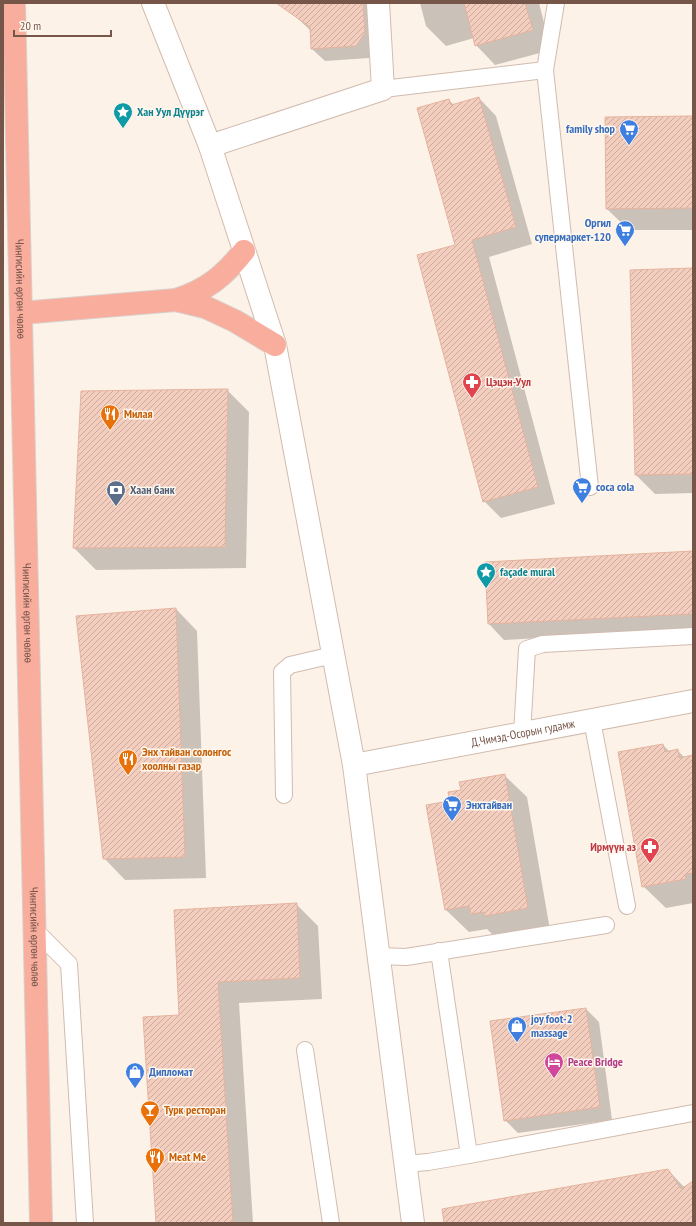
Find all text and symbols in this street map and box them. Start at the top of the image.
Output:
scale bar [14,12,111,38]
text: 20 m [20,18,41,33]
place icon: Хан Уул Дүүрэг [112,101,134,129]
place label: Хан Уул Дүүрэг [137,104,204,119]
supermarket icon: family shop [618,118,640,146]
place label: family shop [566,121,616,136]
place label: Оргил супермаркет-120 [535,215,611,244]
supermarket icon: Оргил супермаркет-120 [614,219,636,247]
street label: Чингисийн өргөн чөлөө [12,239,29,339]
pharmacy icon: Цэцэн-Уул [461,371,483,399]
place label: Цэцэн-Уул [486,374,531,389]
restaurant icon: Милая [99,403,121,431]
place label: Милая [124,406,153,421]
supermarket icon: coca cola [571,476,593,504]
bank icon: Хаан банк [105,479,127,507]
place label: coca cola [596,479,634,494]
place label: Хаан банк [130,482,175,497]
place icon: façade mural [475,561,497,589]
street label: Чингисийн өргөн чөлөө [19,563,37,663]
place label: façade mural [500,564,555,579]
street label: Д.Чимэд-Осорын гудамж [470,715,577,750]
place label: Энх тайван солонгос хоолны газар [142,744,232,773]
restaurant icon: Энх тайван солонгос хоолны газар [117,748,139,776]
supermarket icon: Энхтайван [441,794,463,822]
place label: Энхтайван [466,797,512,812]
pharmacy icon: Ирмүүн аз [639,836,661,864]
place label: Ирмүүн аз [590,839,636,854]
street label: Чингисийн өргөн чөлөө [27,887,44,987]
place label: joy foot-2 massage [530,1011,572,1040]
shop icon: joy foot-2 massage [506,1015,528,1043]
hotel icon: Peace Bridge [543,1051,565,1079]
place label: Peace Bridge [568,1054,623,1069]
shop icon: Дипломат [124,1061,146,1089]
place label: Дипломат [149,1064,194,1079]
bar icon: Турк ресторан [139,1099,161,1127]
place label: Турк ресторан [164,1102,226,1117]
restaurant icon: Meat Me [144,1146,166,1174]
place label: Meat Me [169,1149,206,1164]

